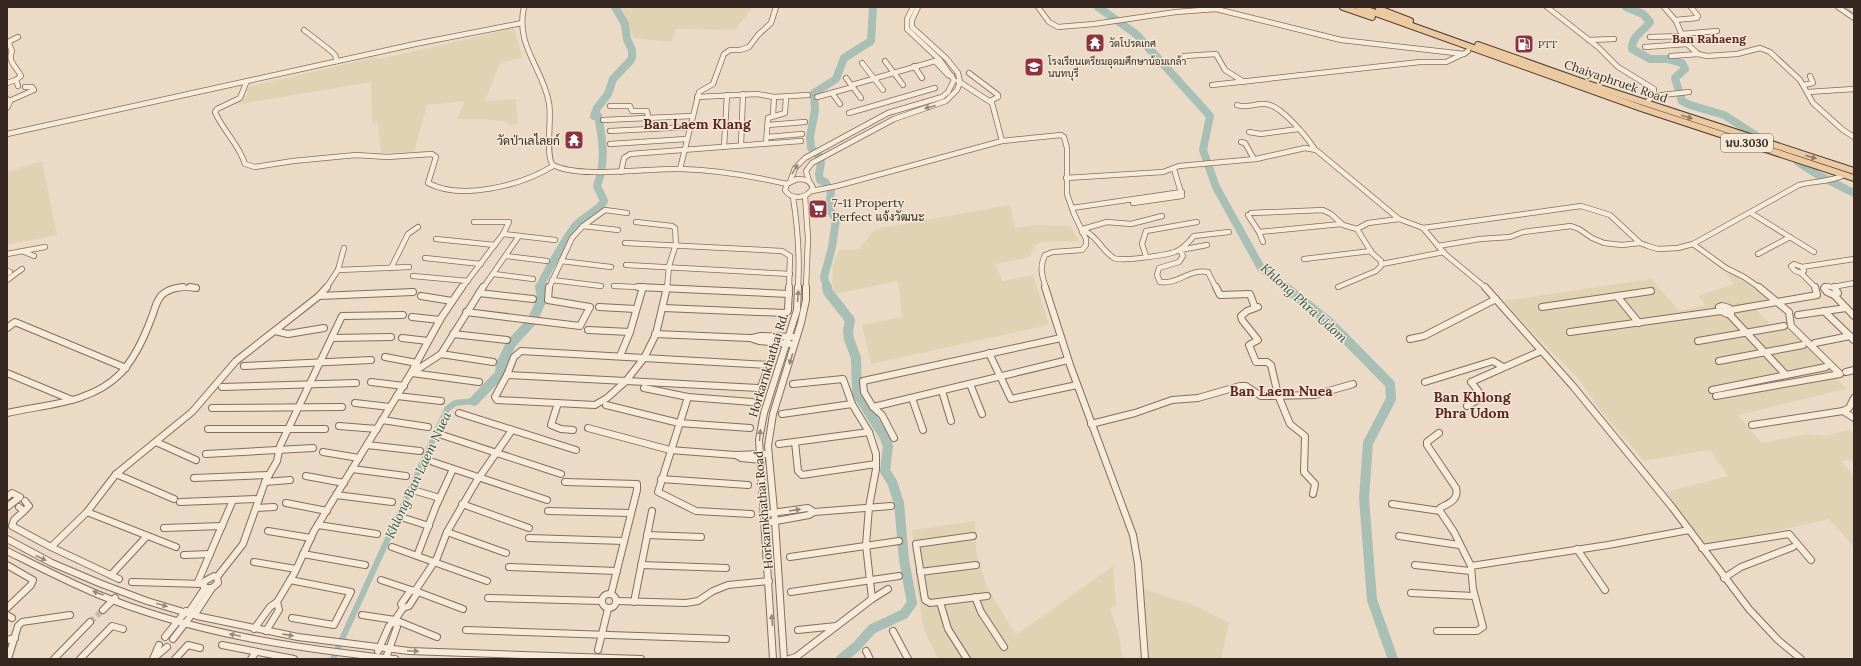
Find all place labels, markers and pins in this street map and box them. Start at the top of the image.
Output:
temple icon: วัดโปรดเกศ [1084,32,1106,54]
fuel station icon: PTT [1513,33,1535,55]
place label: วัดโปรดเกศ [1109,37,1156,50]
place label: PTT [1538,38,1557,51]
place label: โรงเรียนเตรียมอุดมศึกษาน้อมเกล้า นนทบุรี [1047,55,1186,81]
school or university icon: โรงเรียนเตรียมอุดมศึกษาน้อมเกล้า นนทบุรี [1023,56,1045,78]
temple icon: วัดป่าเลไลยก์ [563,129,585,151]
place label: วัดป่าเลไลยก์ [497,133,560,148]
place label: 7-11 Property Perfect แจ้งวัฒนะ [832,195,925,224]
supermarket icon: 7-11 Property Perfect แจ้งวัฒนะ [807,198,829,220]

